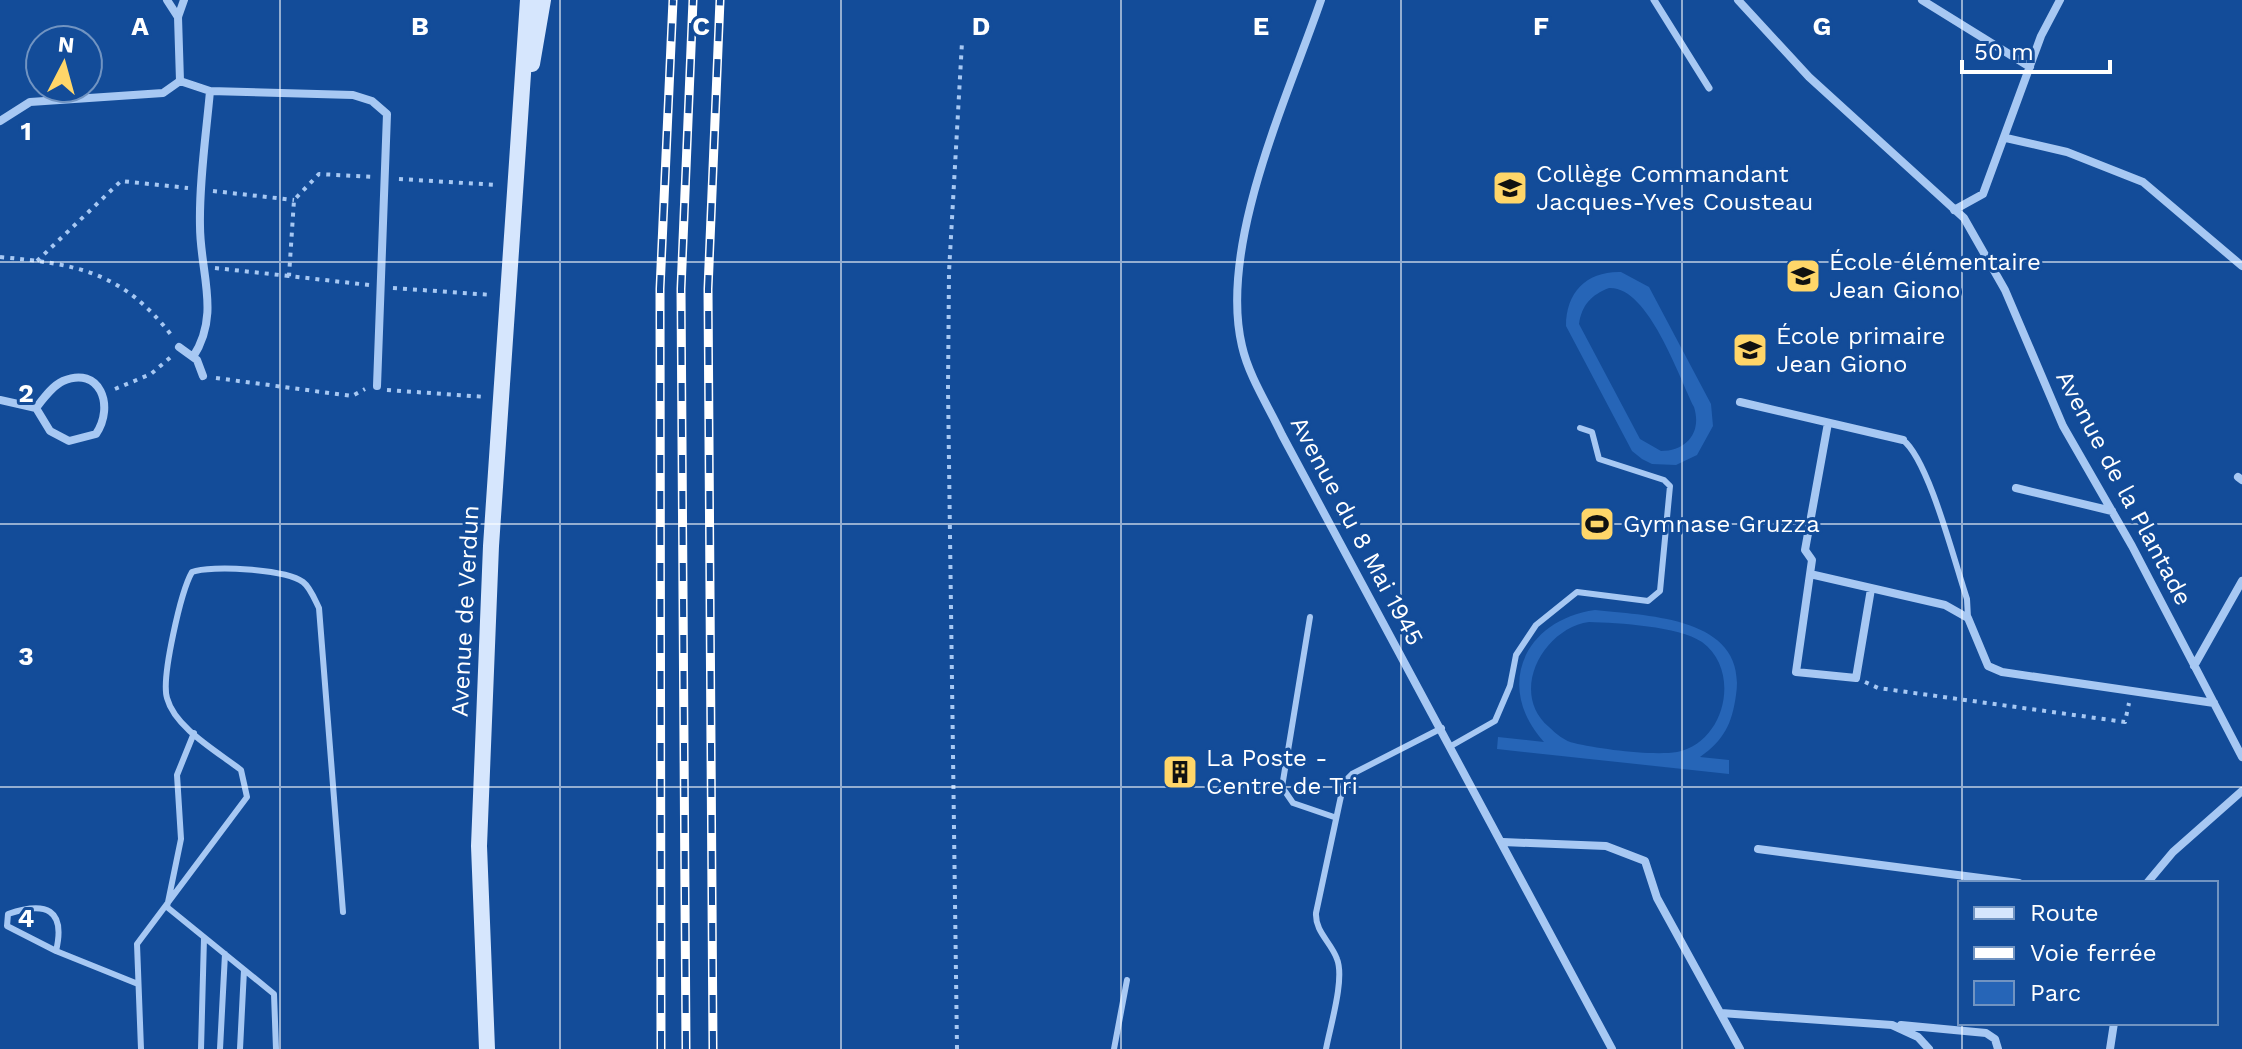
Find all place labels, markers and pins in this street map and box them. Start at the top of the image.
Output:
place label: Collège Commandant Jacques-Yves Cousteau [1536,160,1813,216]
school or university icon: Collège Commandant Jacques-Yves Cousteau [1491,169,1529,207]
place label: École élémentaire Jean Giono [1829,248,2041,304]
school or university icon: École élémentaire Jean Giono [1784,257,1822,295]
place label: École primaire Jean Giono [1776,322,1945,378]
school or university icon: École primaire Jean Giono [1731,331,1769,369]
sports icon: Gymnase Gruzza [1578,505,1616,543]
place label: Gymnase Gruzza [1623,510,1820,538]
place label: La Poste - Centre de Tri [1206,744,1358,800]
building icon: La Poste - Centre de Tri [1161,753,1199,791]

